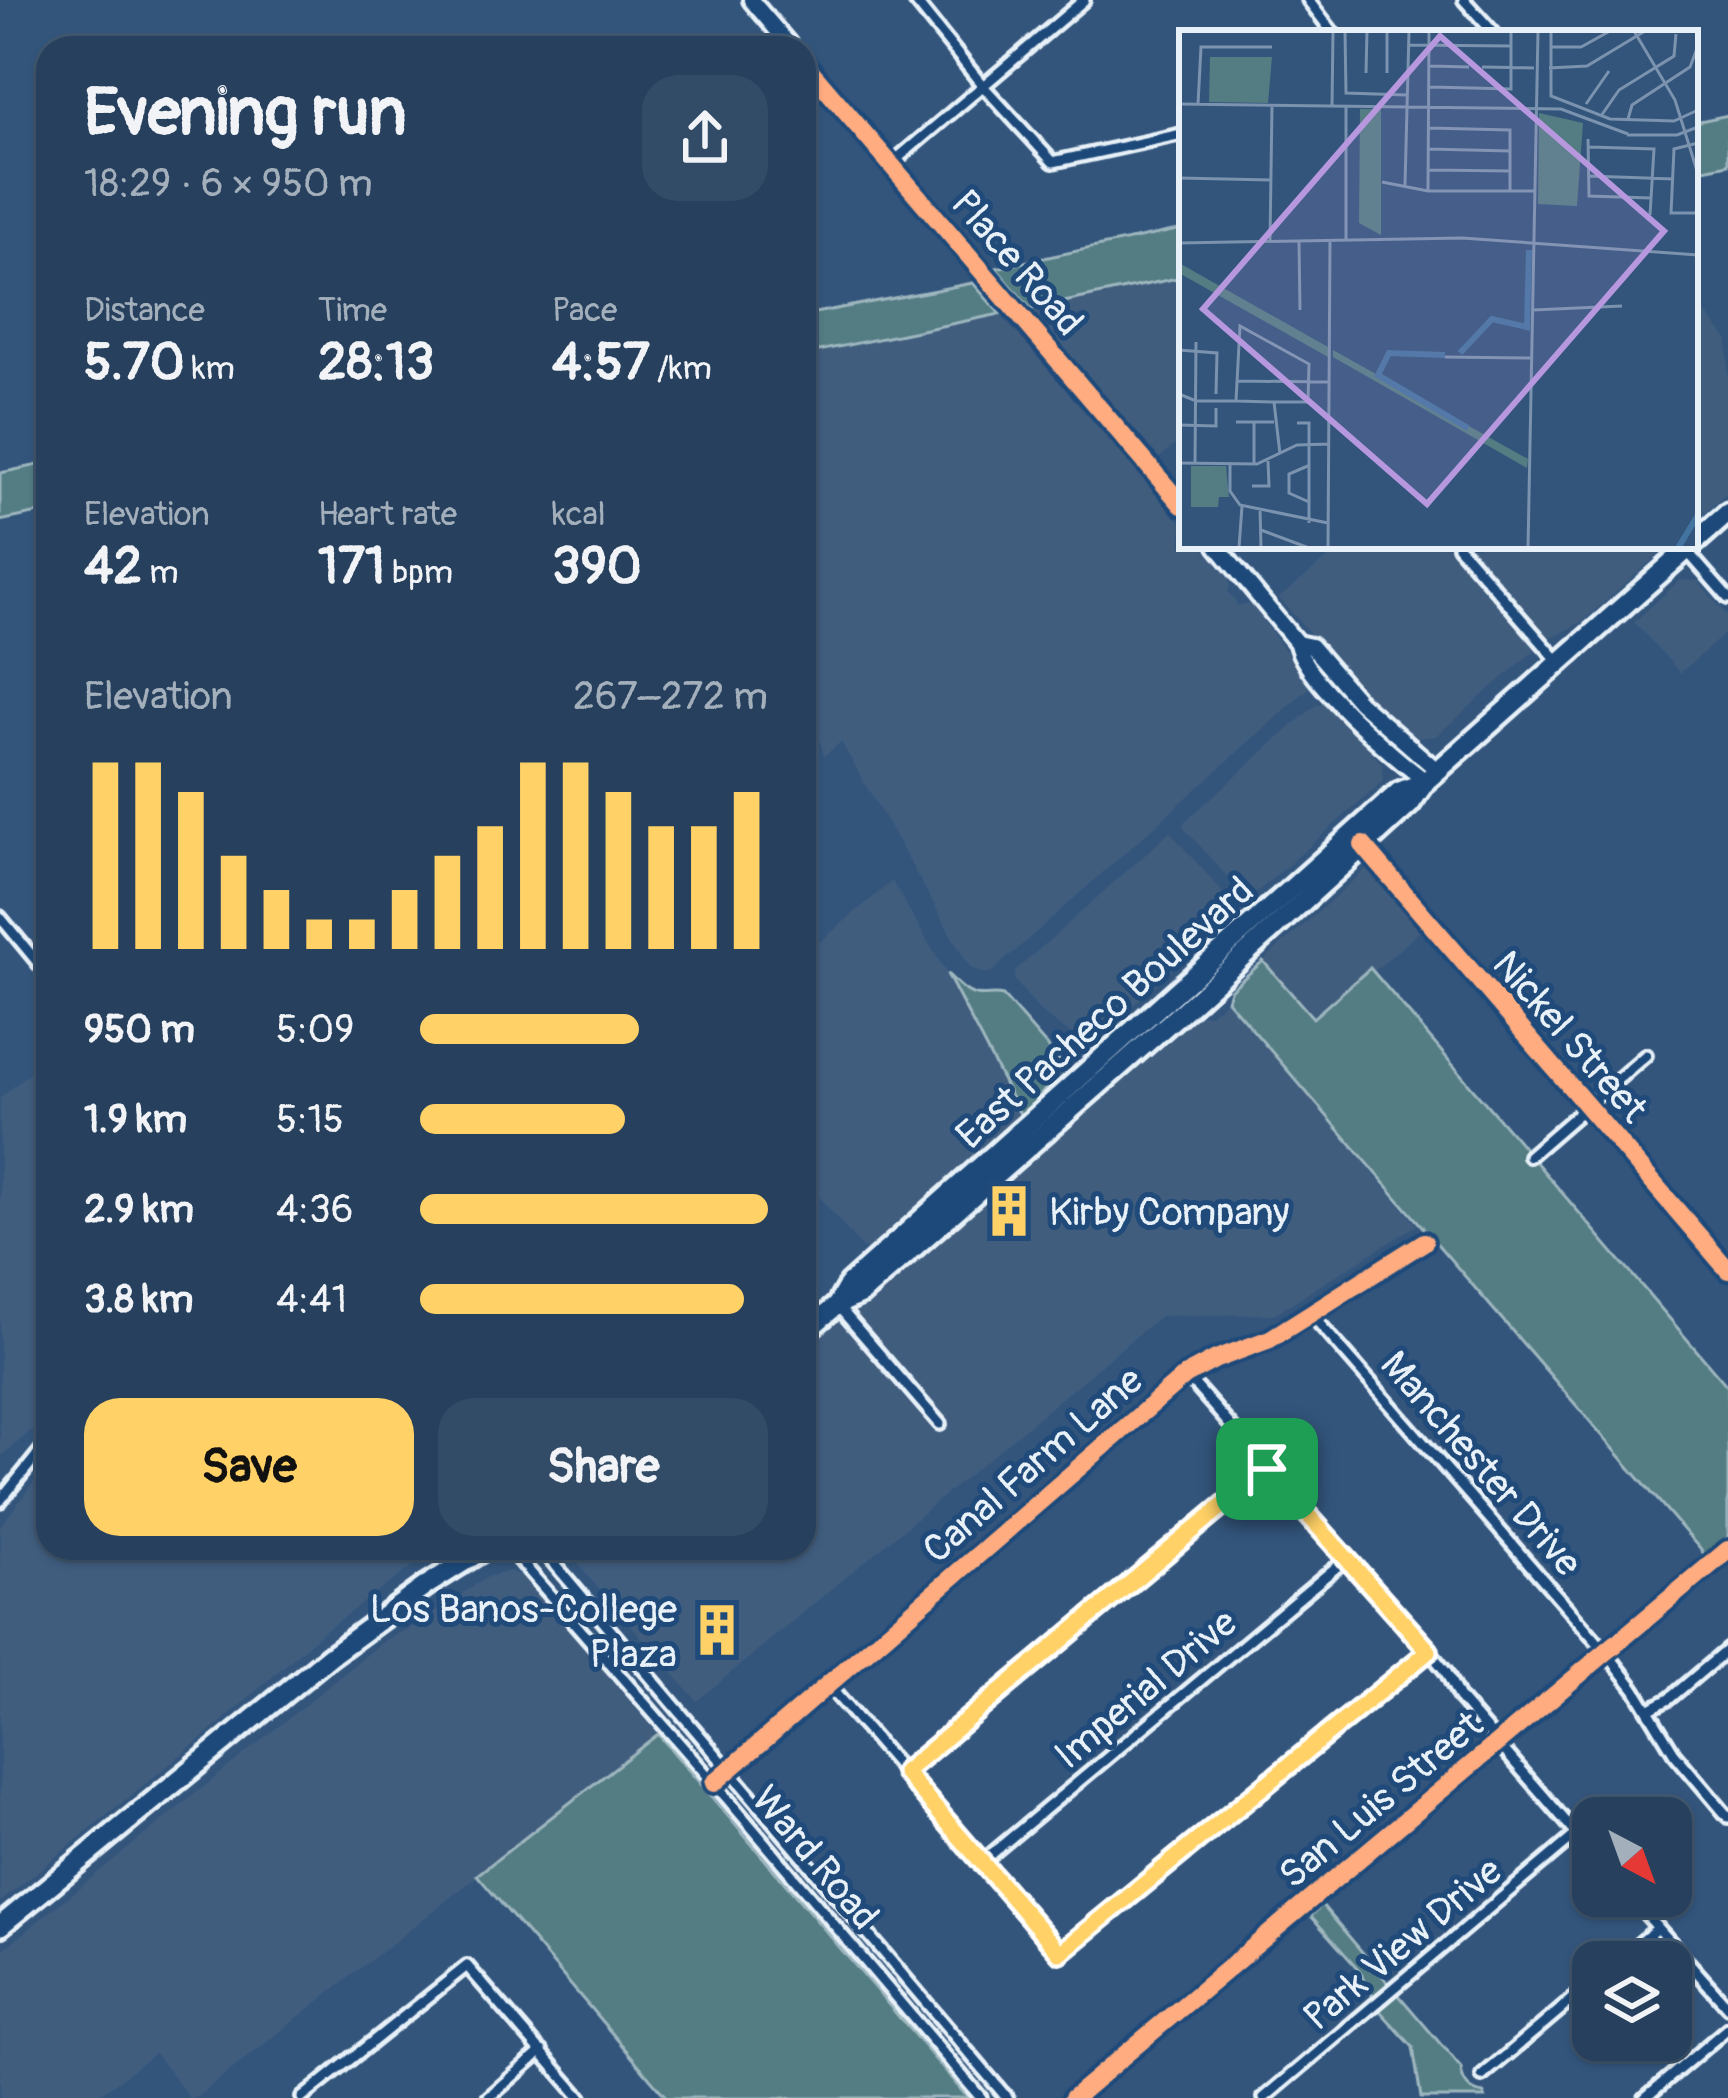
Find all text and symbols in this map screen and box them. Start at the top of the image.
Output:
inset map [1179,30,1698,549]
text: Evening run [84,72,407,155]
button: share [642,75,768,201]
text: 18:29 · 6 × 950 m [84,159,373,208]
street label: Place Road [940,180,1093,346]
text: Distance [84,290,205,331]
text: Time [318,290,387,331]
text: Pace [552,290,617,331]
text: 5.70 [84,331,185,395]
text: 28:13 [318,331,434,395]
text: 4:57 [552,331,650,395]
text: km [185,348,235,389]
text: /km [650,348,712,389]
text: Elevation [84,494,210,535]
text: Heart rate [318,494,457,535]
text: kcal [552,494,606,535]
text: 42 [84,535,142,599]
text: 171 [318,535,385,599]
text: 390 [552,535,642,599]
text: m [142,552,179,593]
text: bpm [385,552,453,593]
text: Elevation [84,672,233,721]
text: 267–272 m [573,672,768,721]
street label: East Pacheco Boulevard [946,867,1264,1160]
street label: Nickel Street [1482,941,1658,1133]
text: 950 m [84,1005,195,1054]
text: 5:09 [276,1005,354,1054]
text: 1.9 km [84,1095,187,1144]
text: 5:15 [276,1095,344,1144]
building icon: Kirby Company [980,1182,1038,1240]
text: 2.9 km [84,1185,194,1234]
text: 4:36 [276,1185,354,1234]
place label: Kirby Company [1049,1188,1289,1237]
text: 3.8 km [84,1275,193,1324]
text: 4:41 [276,1275,347,1324]
street label: Manchester Drive [1370,1341,1592,1587]
street label: Canal Farm Lane [913,1356,1153,1574]
button: Save [84,1398,414,1536]
button: Share [438,1398,768,1536]
pin [1216,1418,1318,1520]
icon: arrive [1234,1436,1300,1502]
place label: Los Banos-College Plaza [370,1585,677,1679]
street label: Imperial Drive [1045,1599,1247,1780]
building icon: Los Banos-College Plaza [688,1601,746,1659]
street label: San Luis Street [1269,1701,1493,1899]
street label: Ward Road [741,1776,889,1940]
north arrow [1572,1797,1692,1917]
map controls [1572,1797,1692,2061]
street label: Park View Drive [1294,1847,1512,2041]
button: layers [1572,1941,1692,2061]

